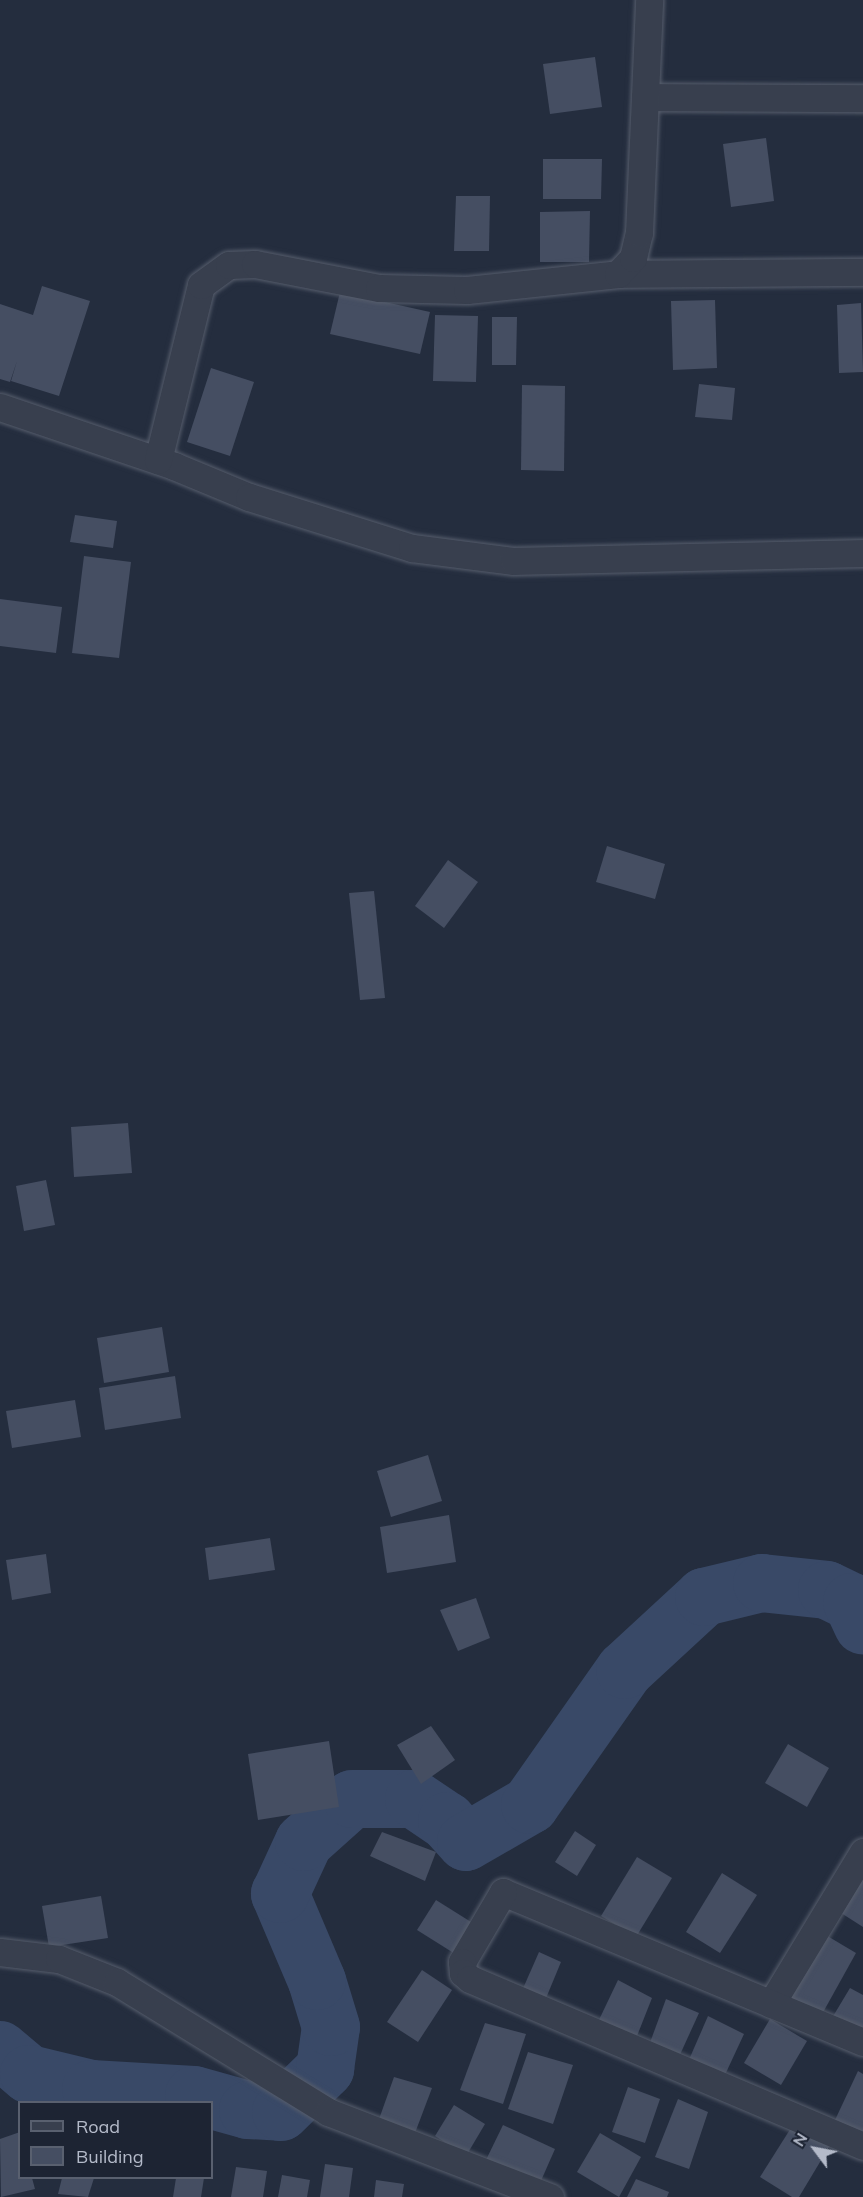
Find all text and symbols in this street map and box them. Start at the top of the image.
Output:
legend [18,2101,213,2179]
text: Road [76,2115,120,2138]
north arrow [785,2119,845,2179]
text: N [788,2129,811,2150]
text: Building [76,2145,144,2168]

